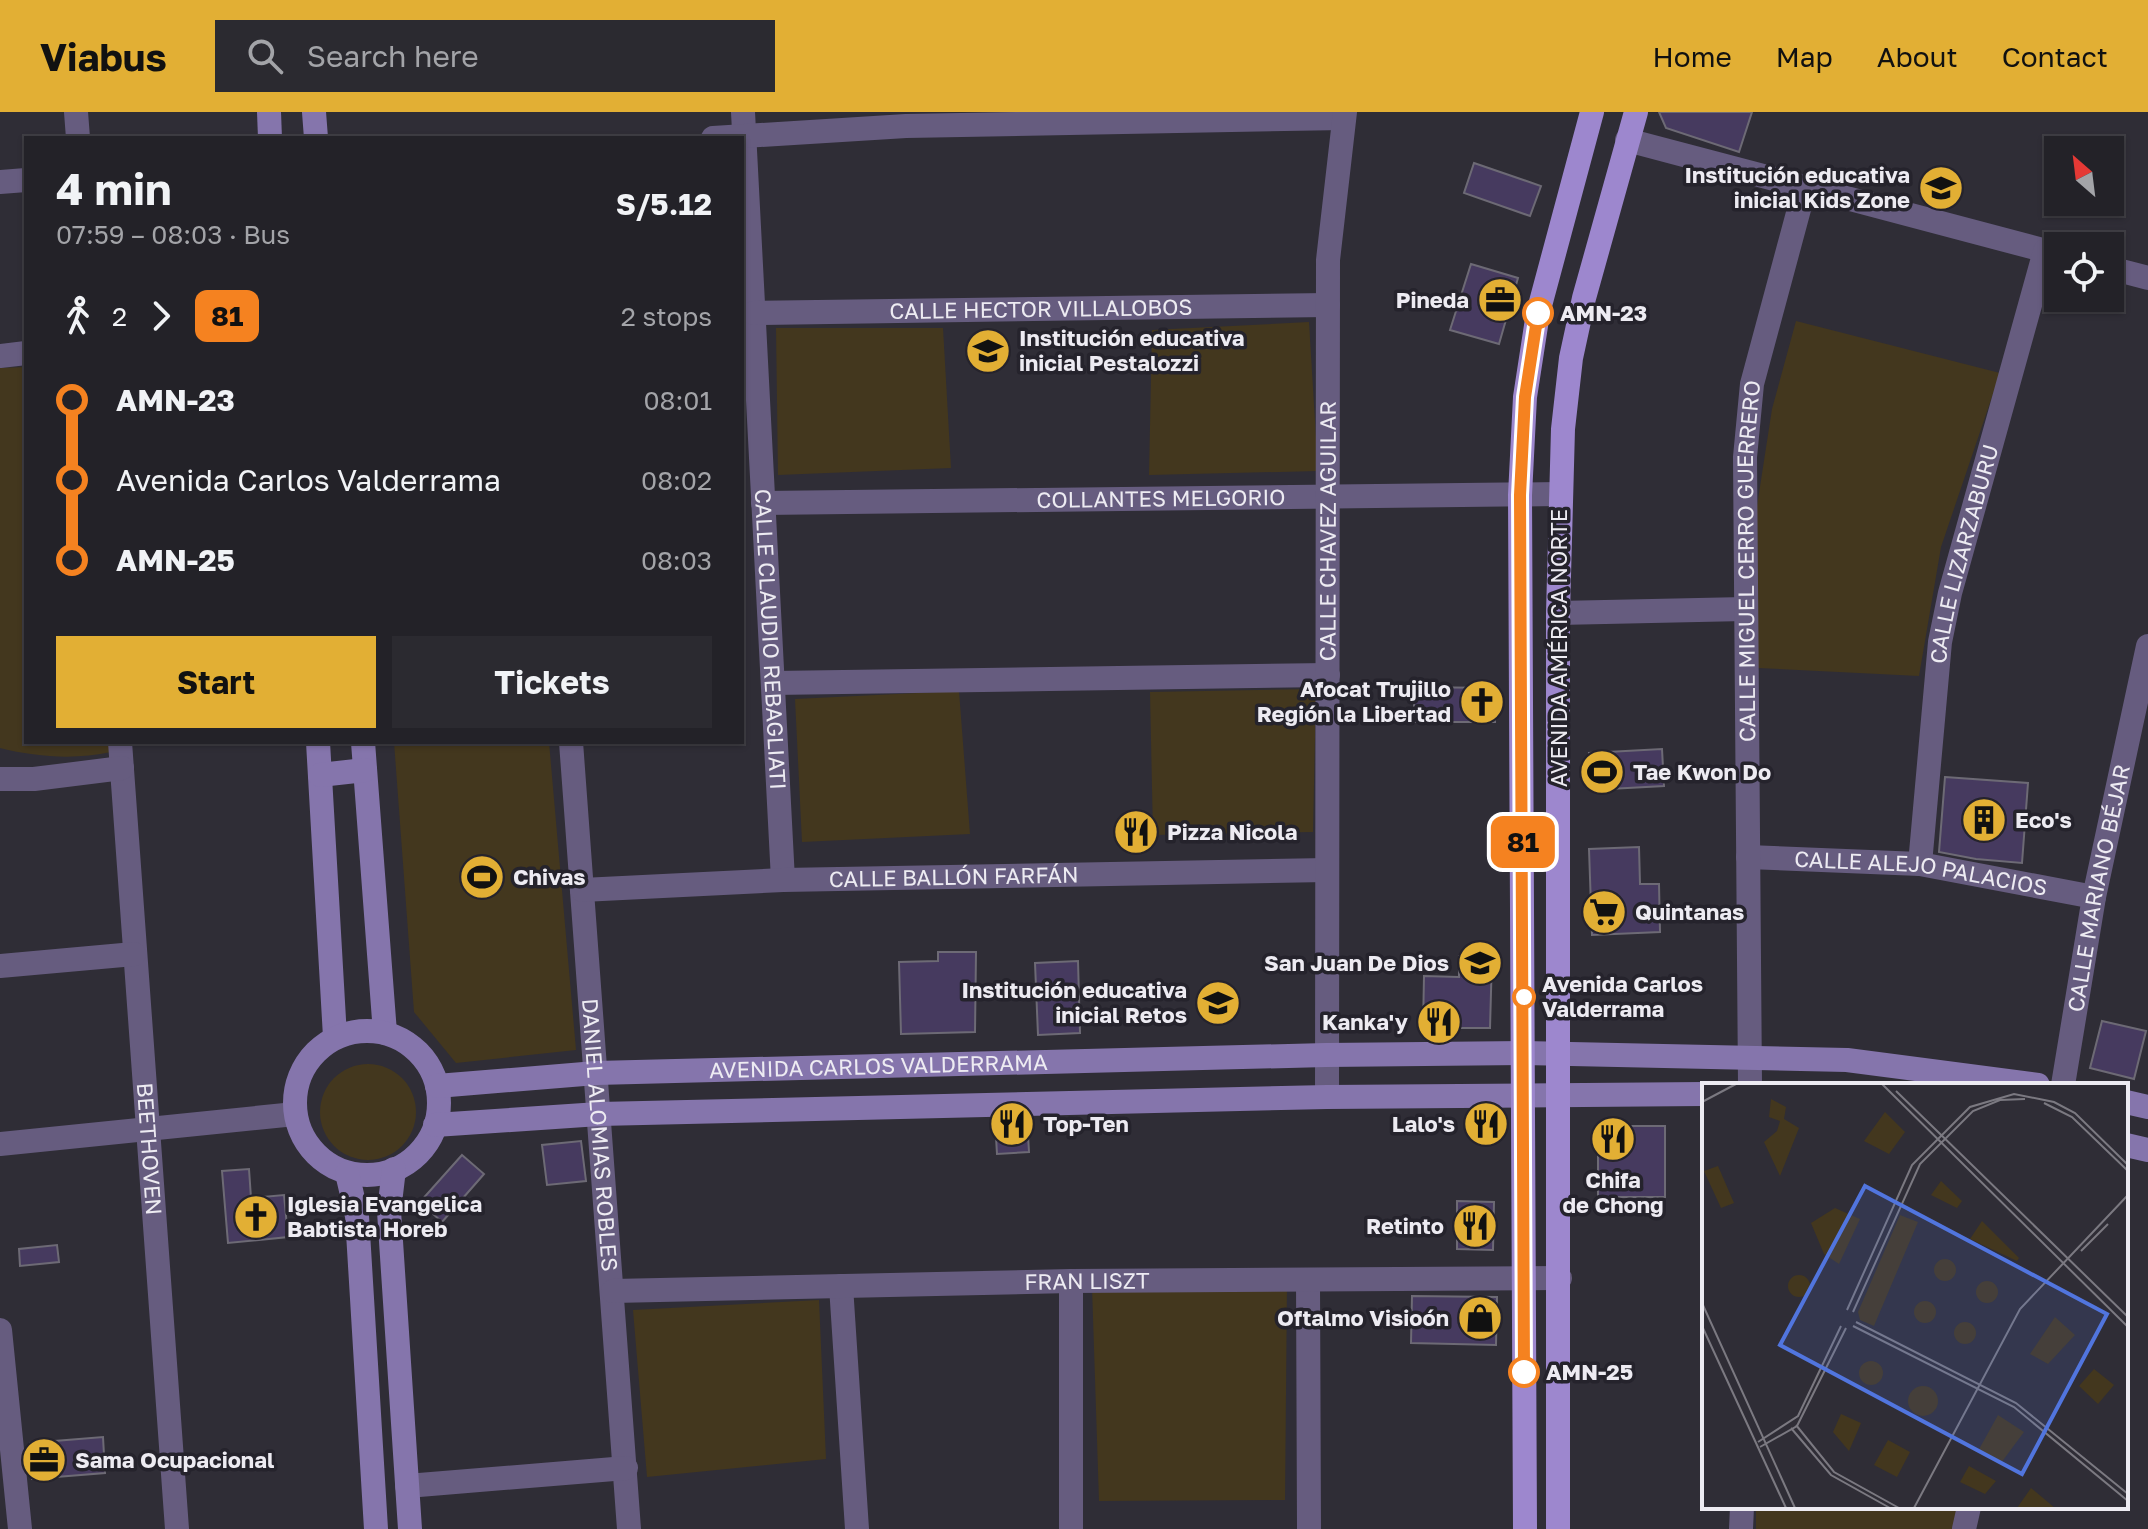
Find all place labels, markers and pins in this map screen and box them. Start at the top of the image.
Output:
place label: Institución educativa inicial Kids Zone [1685,161,1910,213]
school or university icon: Institución educativa inicial Kids Zone [1917,164,1965,212]
office icon: Pineda [1476,276,1524,324]
place label: Pineda [1396,286,1469,313]
marker: AMN-23 [1523,298,1553,328]
place label: AMN-23 [1560,299,1647,326]
place label: Institución educativa inicial Pestalozzi [1019,324,1244,376]
school or university icon: Institución educativa inicial Pestalozzi [964,327,1012,375]
place label: Afocat Trujillo Región la Libertad [1257,675,1451,727]
church icon: Afocat Trujillo Región la Libertad [1458,678,1506,726]
sports icon: Tae Kwon Do [1578,748,1626,796]
place label: Tae Kwon Do [1633,758,1771,785]
building icon: Eco's [1960,796,2008,844]
place label: Eco's [2015,806,2072,833]
restaurant icon: Pizza Nicola [1112,808,1160,856]
place label: Pizza Nicola [1167,818,1297,845]
sports icon: Chivas [458,853,506,901]
place label: Chivas [513,863,585,890]
supermarket icon: Quintanas [1580,888,1628,936]
place label: Quintanas [1635,898,1744,925]
school or university icon: San Juan De Dios [1456,939,1504,987]
place label: San Juan De Dios [1264,949,1449,976]
place label: Avenida Carlos Valderrama [1542,970,1703,1022]
place label: Institución educativa inicial Retos [962,976,1187,1028]
school or university icon: Institución educativa inicial Retos [1194,979,1242,1027]
marker: Avenida Carlos Valderrama [1513,986,1535,1008]
restaurant icon: Kanka'y [1415,998,1463,1046]
place label: Kanka'y [1322,1008,1408,1035]
restaurant icon: Top-Ten [988,1100,1036,1148]
restaurant icon: Lalo's [1462,1100,1510,1148]
place label: Top-Ten [1043,1110,1129,1137]
place label: Lalo's [1392,1110,1455,1137]
restaurant icon: Chifa de Chong [1589,1115,1637,1163]
place label: Chifa de Chong [1563,1166,1663,1218]
place label: Iglesia Evangelica Babtista Horeb [287,1190,482,1242]
church icon: Iglesia Evangelica Babtista Horeb [232,1193,280,1241]
restaurant icon: Retinto [1451,1202,1499,1250]
place label: Retinto [1366,1212,1444,1239]
shop icon: Oftalmo Visioón [1456,1294,1504,1342]
place label: Oftalmo Visioón [1277,1304,1449,1331]
marker: AMN-25 [1509,1357,1539,1387]
place label: AMN-25 [1546,1358,1633,1385]
office icon: Sama Ocupacional [20,1436,68,1484]
place label: Sama Ocupacional [75,1446,274,1473]

